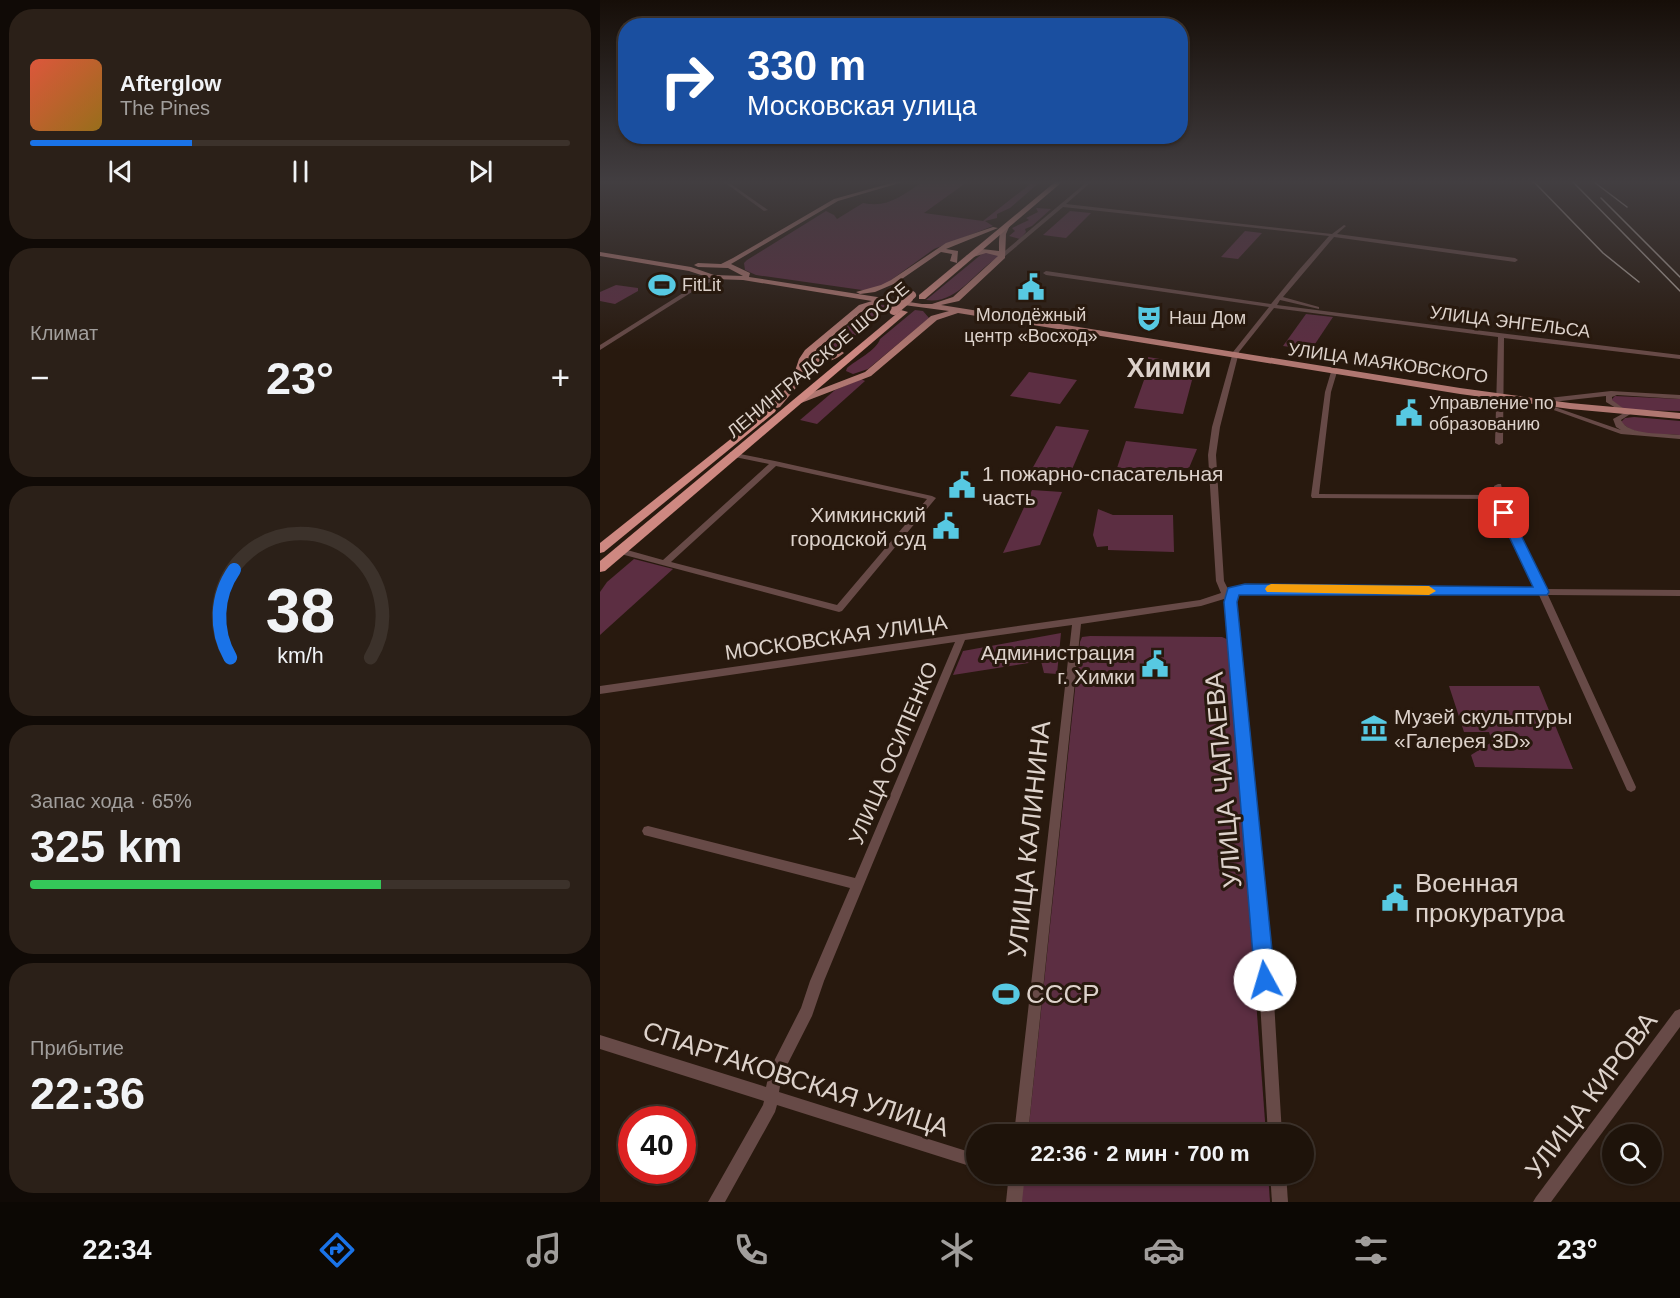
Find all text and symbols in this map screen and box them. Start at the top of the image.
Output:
icon: right [648,42,726,120]
text: 330 m [747,42,866,89]
text: Afterglow [120,71,221,96]
text: Московская улица [747,91,977,121]
text: The Pines [120,97,210,119]
icon: previous [104,155,137,188]
icon: pause [284,155,317,188]
icon: next [464,155,497,188]
sports icon: FitLit [647,270,677,300]
public building icon: Молодёжный центр «Восход» [1016,272,1046,302]
place label: FitLit [682,275,721,295]
street label: ЛЕНИНГРАДСКОЕ ШОССЕ [723,278,913,442]
street label: УЛИЦА ЭНГЕЛЬСА [1429,302,1591,342]
theatre icon: Наш Дом [1134,303,1164,333]
place label: Молодёжный центр «Восход» [964,305,1098,346]
place label: Наш Дом [1169,308,1246,328]
text: Климат [30,322,98,344]
street label: УЛИЦА МАЯКОВСКОГО [1287,339,1489,387]
text: 23° [266,353,334,404]
district label: Химки [1127,353,1211,383]
text: − [30,359,49,396]
text: + [551,359,570,396]
place label: Управление по образованию [1429,393,1554,434]
public building icon: Управление по образованию [1394,398,1424,428]
place label: 1 пожарно-спасательная часть [982,462,1223,509]
public building icon: 1 пожарно-спасательная часть [947,470,977,500]
pin [1478,487,1529,538]
icon: arrive [1487,496,1520,529]
place label: Химкинский городской суд [790,503,926,550]
public building icon: Химкинский городской суд [931,511,961,541]
text: 38 [265,576,335,645]
street label: МОСКОВСКАЯ УЛИЦА [723,610,949,664]
place label: Администрация г. Химки [981,641,1135,688]
text: km/h [277,644,323,668]
public building icon: Администрация г. Химки [1140,649,1170,679]
street label: УЛИЦА ОСИПЕНКО [844,658,942,848]
street label: УЛИЦА ЧАПАЕВА [1199,670,1247,889]
place label: Музей скульптуры «Галерея 3D» [1394,705,1572,752]
museum icon: Музей скульптуры «Галерея 3D» [1359,713,1389,743]
street label: УЛИЦА КАЛИНИНА [1002,719,1056,959]
text: Запас хода · 65% [30,790,192,812]
text: 325 km [30,821,183,872]
place label: Военная прокуратура [1415,868,1565,928]
public building icon: Военная прокуратура [1380,883,1410,913]
position arrow [1233,948,1297,1012]
sports icon: СССР [991,979,1021,1009]
place label: СССР [1026,979,1100,1009]
street label: УЛИЦА КИРОВА [1519,1006,1664,1184]
street label: СПАРТАКОВСКАЯ УЛИЦА [639,1015,953,1143]
text: Прибытие [30,1037,124,1059]
text: 22:36 [30,1068,145,1119]
speed limit sign: 40 [618,1106,696,1184]
map controls [1602,1124,1662,1184]
button: search [1602,1124,1662,1184]
text: 22:36 · 2 мин · 700 m [1030,1141,1250,1166]
icon: directions [316,1229,358,1271]
icon: music [523,1229,565,1271]
icon: phone [730,1229,772,1271]
icon: climate [936,1229,978,1271]
icon: car [1143,1229,1185,1271]
icon: filters [1350,1229,1392,1271]
text: 22:34 [82,1235,151,1265]
text: 23° [1557,1235,1598,1265]

